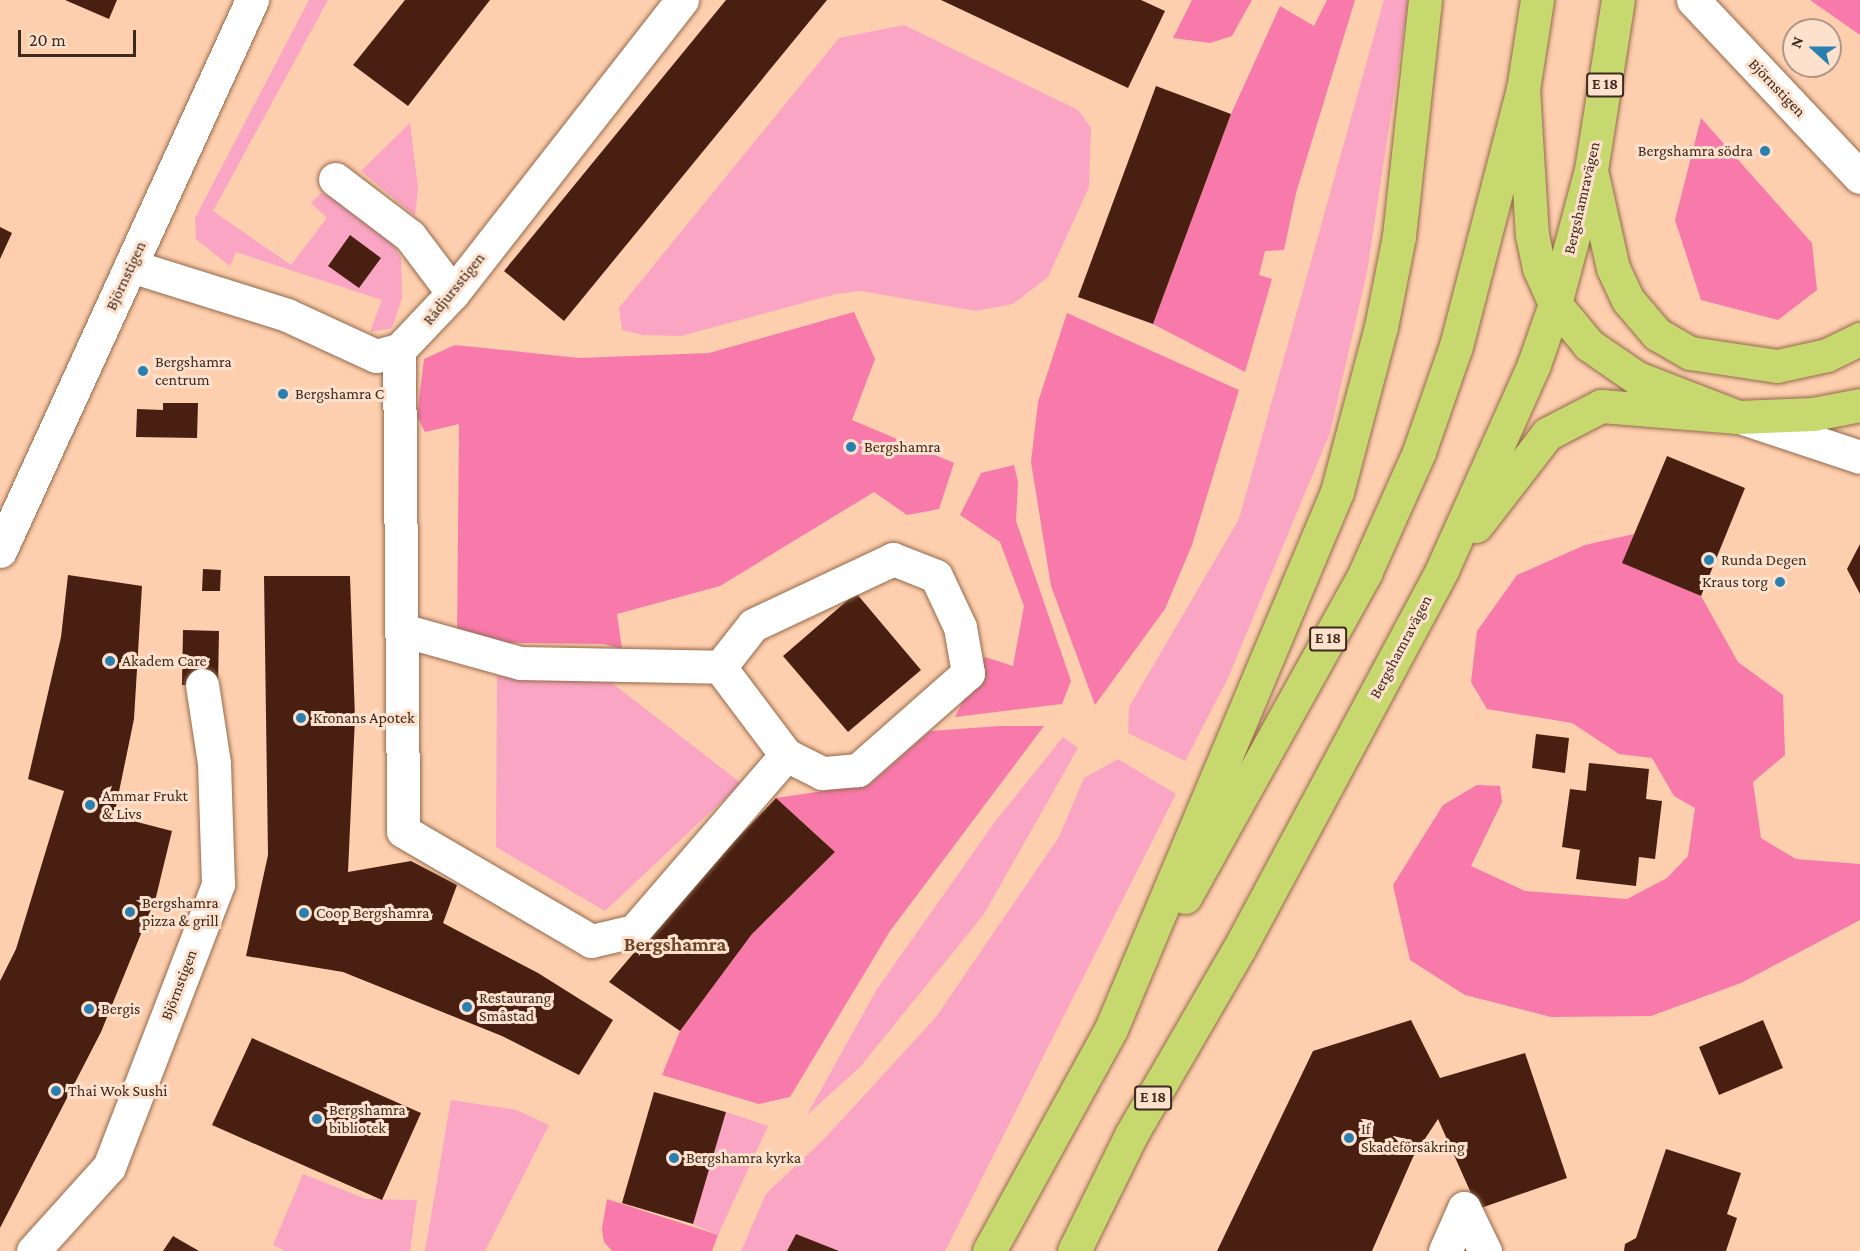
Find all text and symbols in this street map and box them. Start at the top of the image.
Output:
scale bar [21,18,140,56]
north arrow [1782,18,1842,78]
text: 20 m [29,30,66,50]
text: N [1787,34,1806,50]
street label: Björnstigen [1744,55,1810,121]
road number: E 18 [1586,73,1624,97]
street label: Bergshamravägen [1560,140,1604,256]
place label: Bergshamra södra [1638,141,1753,161]
marker: Bergshamra södra [1758,144,1772,158]
street label: Björnstigen [102,238,150,314]
street label: Rådjursstigen [419,249,489,329]
place label: Bergshamra centrum [155,352,232,390]
marker: Bergshamra centrum [136,364,150,378]
place label: Bergshamra C [295,384,384,404]
marker: Bergshamra C [276,387,290,401]
place label: Bergshamra [864,437,941,457]
marker: Bergshamra [842,438,860,456]
place label: Runda Degen [1721,550,1807,570]
marker: Runda Degen [1702,553,1716,567]
place label: Kraus torg [1702,572,1768,592]
marker: Kraus torg [1773,575,1787,589]
street label: Bergshamravägen [1366,592,1436,702]
road number: E 18 [1308,627,1348,651]
place label: Akadem Care [122,651,207,671]
marker: Akadem Care [103,654,117,668]
place label: Kronans Apotek [313,708,415,728]
marker: Kronans Apotek [294,711,308,725]
place label: Ammar Frukt & Livs [102,786,188,824]
marker: Ammar Frukt & Livs [83,798,97,812]
place label: Bergshamra pizza & grill [142,893,219,931]
place label: Coop Bergshamra [316,903,429,923]
marker: Bergshamra pizza & grill [123,905,137,919]
marker: Coop Bergshamra [297,906,311,920]
district label: Bergshamra [624,932,726,956]
street label: Björnstigen [157,947,201,1023]
place label: Restaurang Småstad [479,988,551,1026]
place label: Bergis [101,999,140,1019]
marker: Restaurang Småstad [460,1000,474,1014]
marker: Bergis [82,1002,96,1016]
place label: Thai Wok Sushi [68,1081,168,1101]
marker: Thai Wok Sushi [49,1084,63,1098]
road number: E 18 [1134,1086,1172,1110]
place label: Bergshamra bibliotek [329,1100,406,1138]
marker: Bergshamra bibliotek [310,1112,324,1126]
place label: If Skadeförsäkring [1361,1119,1465,1157]
marker: If Skadeförsäkring [1342,1131,1356,1145]
place label: Bergshamra kyrka [686,1148,801,1168]
marker: Bergshamra kyrka [667,1151,681,1165]

